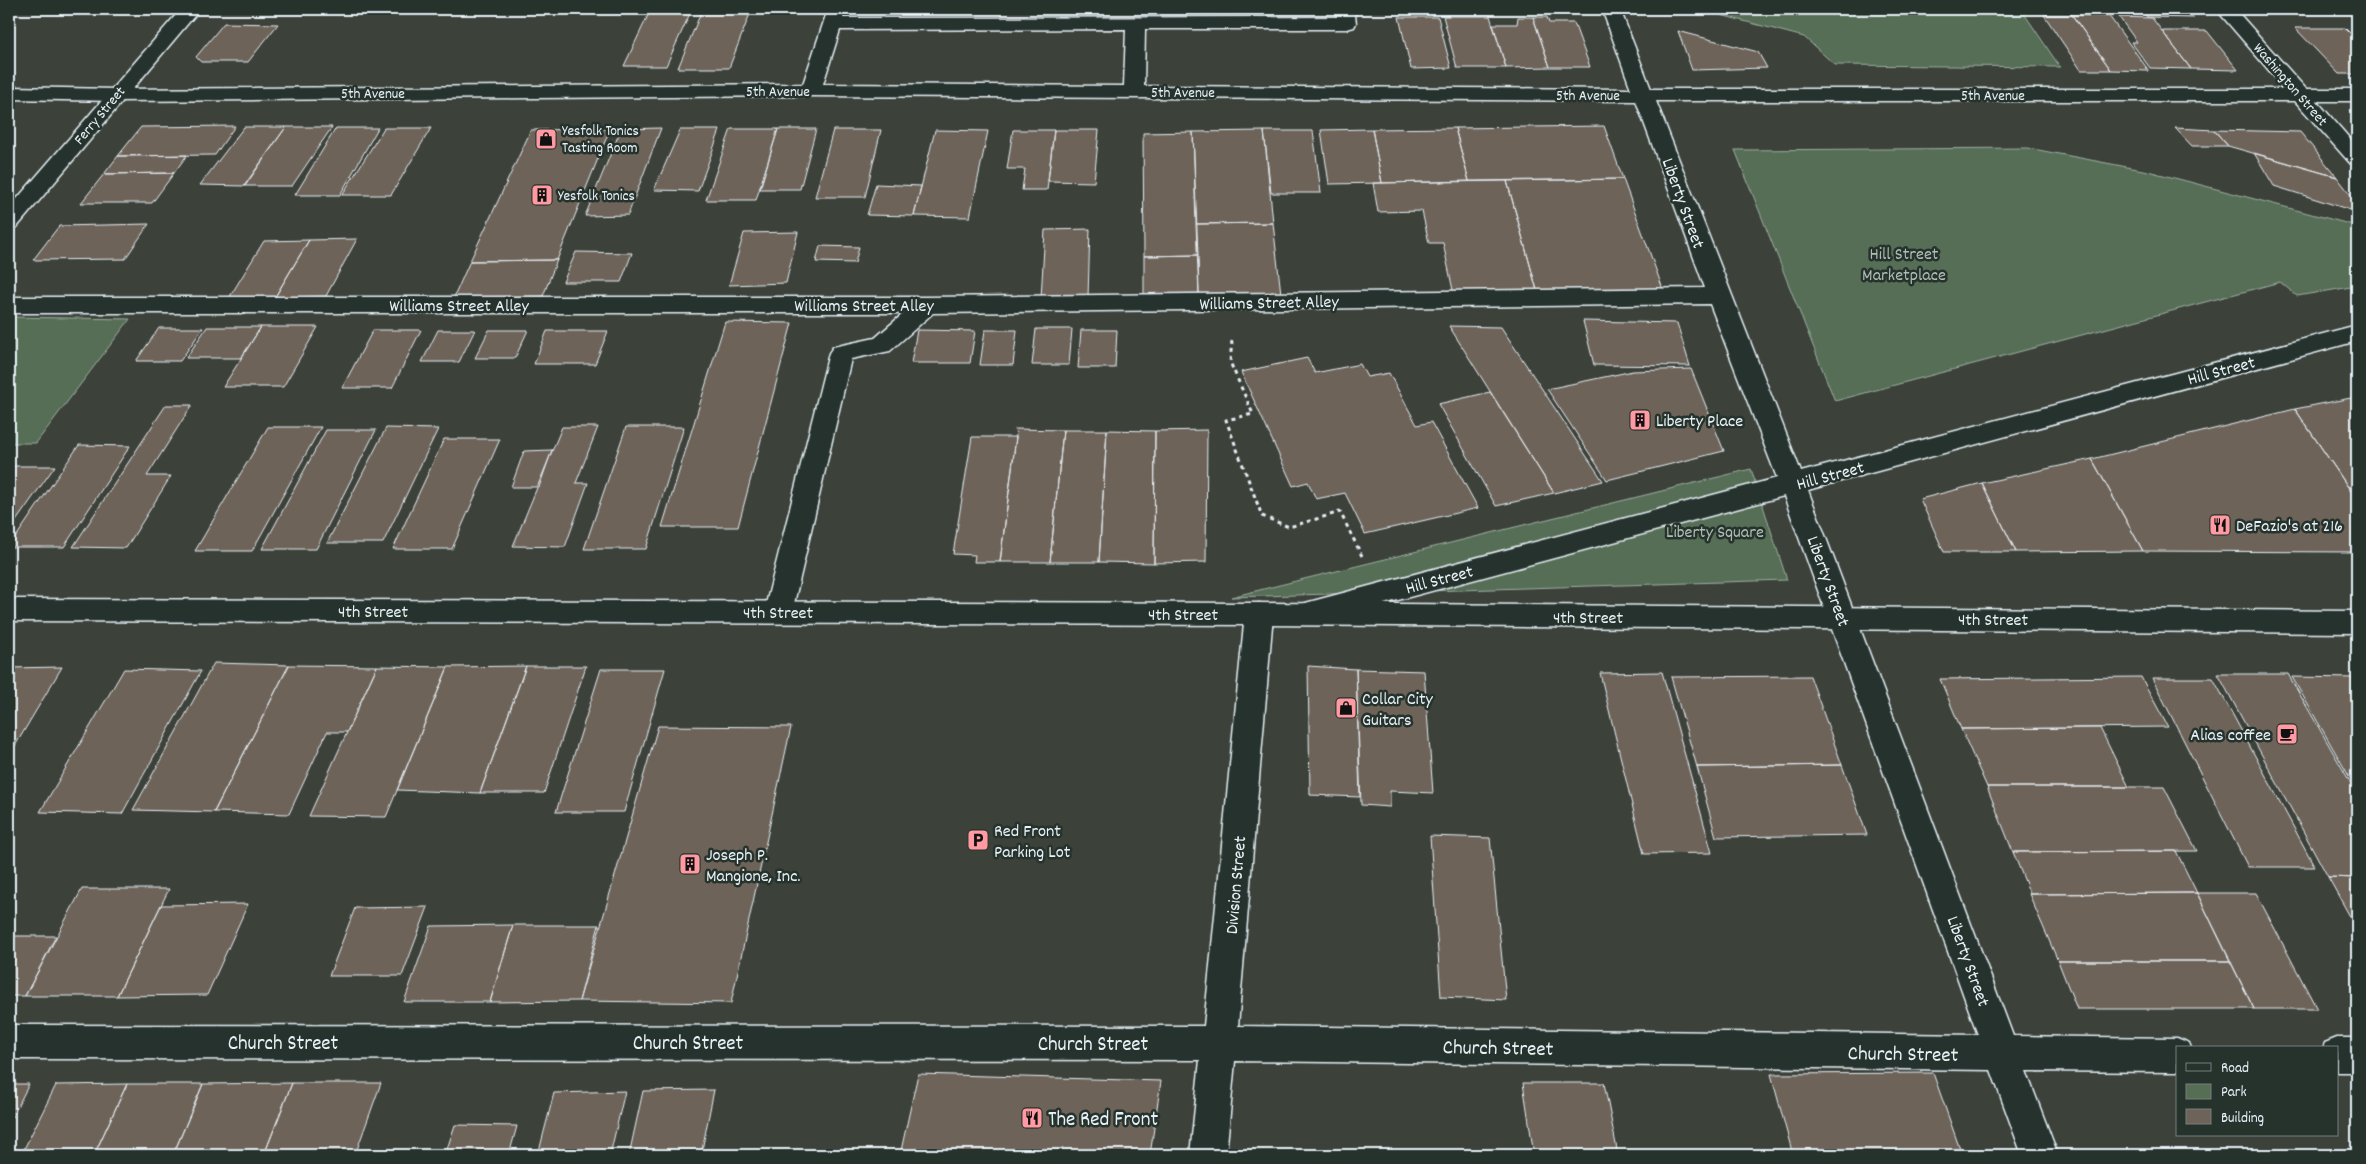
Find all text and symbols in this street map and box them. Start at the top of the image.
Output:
street label: Washington Street [2247,39,2332,132]
street label: Ferry Street [69,82,132,150]
street label: 5th Avenue [746,82,810,104]
street label: 5th Avenue [1151,83,1215,105]
street label: 5th Avenue [341,84,405,106]
street label: 5th Avenue [1556,86,1620,108]
street label: 5th Avenue [1961,86,2025,108]
place label: Yesfolk Tonics Tasting Room [562,121,639,160]
shop icon: Yesfolk Tonics Tasting Room [534,127,558,151]
street label: Liberty Street [1654,155,1710,253]
building icon: Yesfolk Tonics [530,183,554,207]
place label: Yesfolk Tonics [558,186,635,208]
park label: Hill Street Marketplace [1862,243,1946,289]
street label: Williams Street Alley [1199,291,1340,318]
street label: Williams Street Alley [389,295,529,320]
street label: Williams Street Alley [794,295,934,320]
street label: Hill Street [2185,351,2259,393]
building icon: Liberty Place [1628,408,1652,432]
place label: Liberty Place [1656,410,1743,435]
street label: Hill Street [1794,456,1868,498]
restaurant icon: DeFazio's at 216 [2208,513,2232,537]
place label: DeFazio's at 216 [2236,515,2343,540]
park label: Liberty Square [1666,521,1764,546]
street label: Liberty Street [1799,533,1855,631]
street label: Hill Street [1403,560,1477,602]
street label: 4th Street [338,601,408,626]
street label: 4th Street [743,602,813,627]
street label: 4th Street [1148,604,1218,629]
street label: 4th Street [1553,607,1623,632]
street label: 4th Street [1958,609,2028,634]
place label: Collar City Guitars [1362,688,1434,734]
shop icon: Collar City Guitars [1334,696,1358,720]
cafe icon: Alias coffee [2275,722,2299,746]
place label: Alias coffee [2190,724,2271,749]
place label: Red Front Parking Lot [994,820,1071,866]
parking icon: Red Front Parking Lot [966,828,990,852]
street label: Division Street [1221,835,1254,935]
place label: Joseph P. Mangione, Inc. [706,844,800,890]
building icon: Joseph P. Mangione, Inc. [678,852,702,876]
street label: Liberty Street [1939,913,1995,1011]
street label: Church Street [228,1030,339,1060]
street label: Church Street [633,1030,744,1060]
street label: Church Street [1038,1031,1149,1061]
street label: Church Street [1442,1034,1554,1066]
street label: Church Street [1847,1040,1959,1072]
legend [2176,1046,2338,1136]
text: Road [2221,1058,2249,1080]
text: Park [2221,1082,2247,1104]
restaurant icon: The Red Front [1020,1106,1044,1130]
place label: The Red Front [1048,1106,1158,1136]
text: Building [2221,1108,2264,1130]

